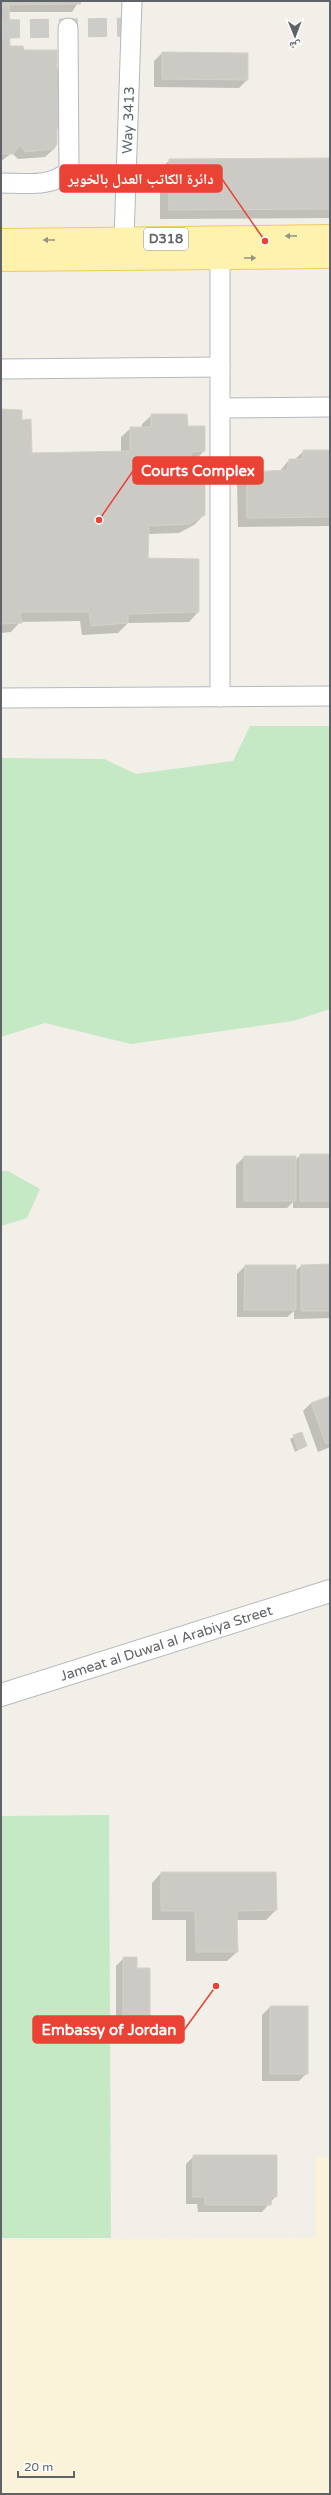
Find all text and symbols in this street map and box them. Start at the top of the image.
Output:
north arrow [275,16,315,56]
text: ش [289,38,301,52]
street label: Way 3413 [118,86,138,154]
callout: دائرة الكاتب العدل بالخوير [60,165,222,192]
text: دائرة الكاتب العدل بالخوير [67,170,214,188]
road number: D318 [144,228,188,250]
one-way arrow [285,233,297,240]
one-way arrow [42,237,55,243]
one-way arrow [244,255,257,261]
callout: Courts Complex [133,457,263,484]
text: Courts Complex [141,462,255,481]
street label: Jameat al Duwal al Arabiya Street [58,1601,275,1684]
callout: Embassy of Jordan [33,2016,184,2043]
text: Embassy of Jordan [42,2021,176,2040]
scale bar [18,2453,74,2479]
text: 20 m [24,2460,53,2474]

